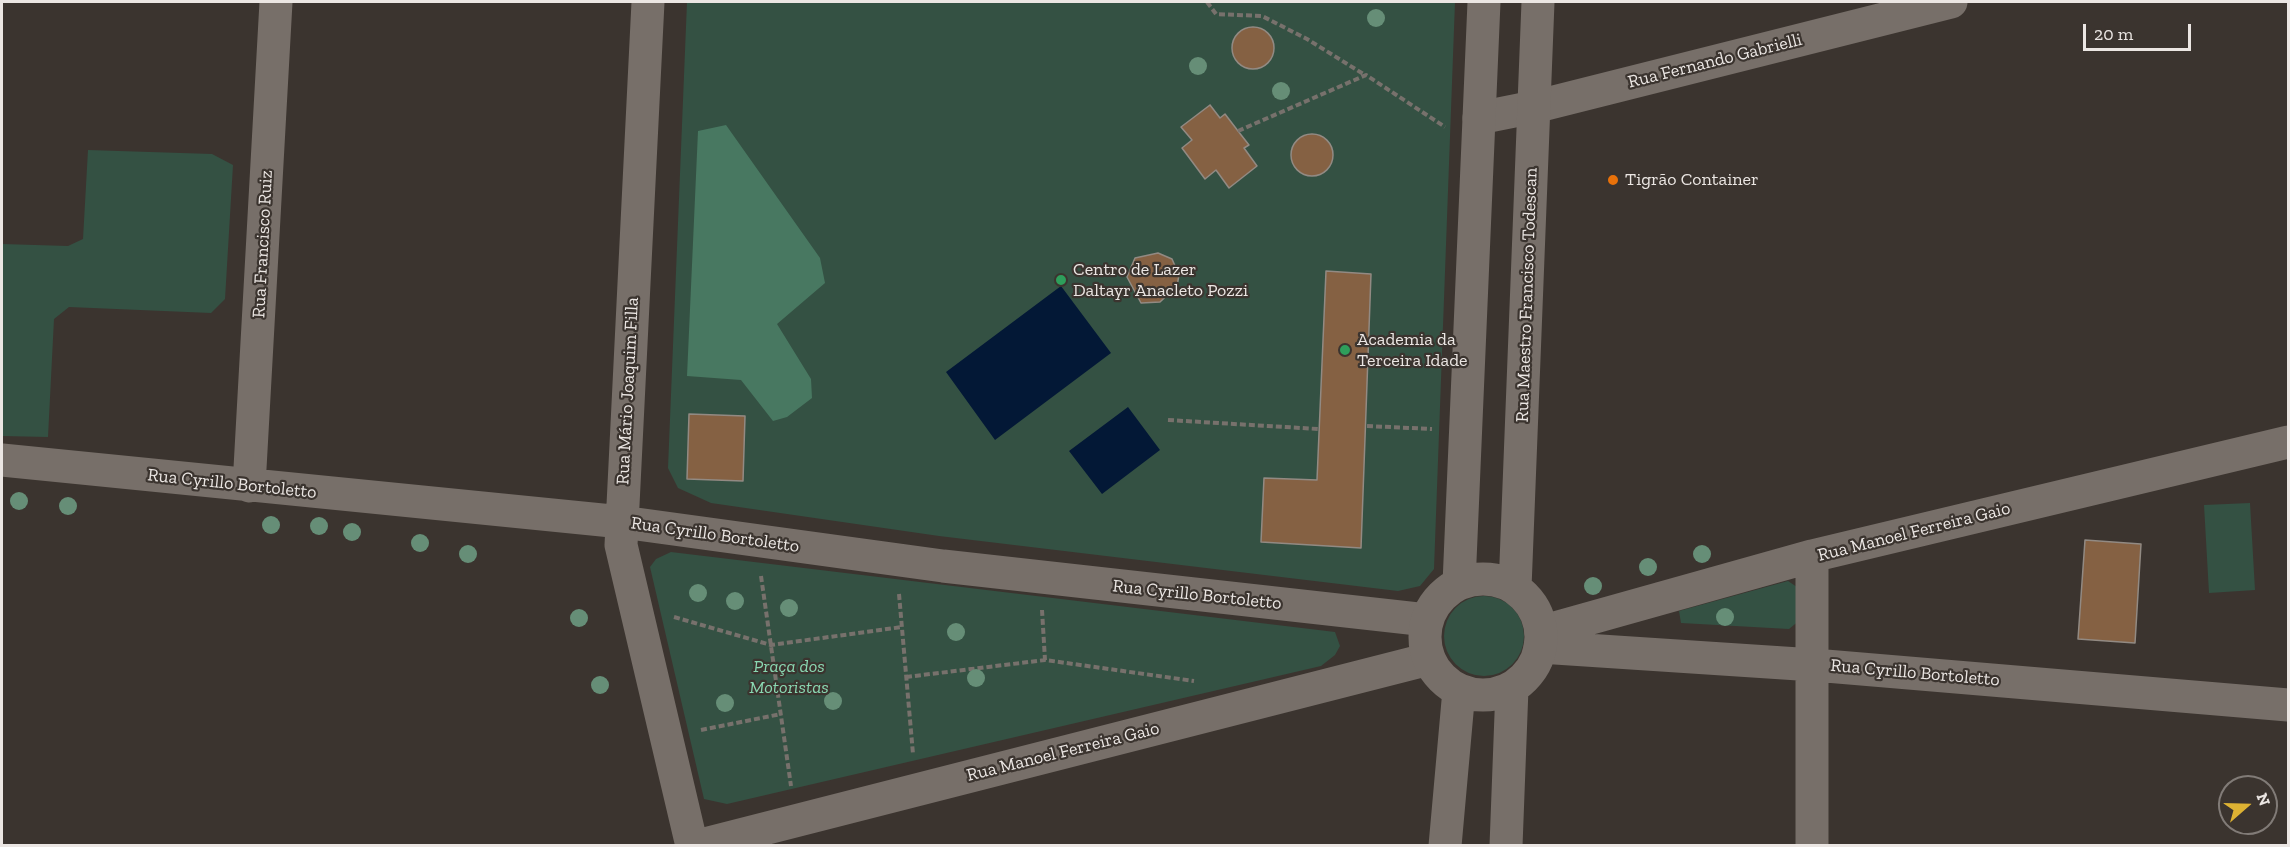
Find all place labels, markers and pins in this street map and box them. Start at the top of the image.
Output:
place label: Tigrão Container [1625,169,1759,191]
marker: Tigrão Container [1606,173,1620,187]
place label: Centro de Lazer Daltayr Anacleto Pozzi [1073,259,1248,302]
marker: Centro de Lazer Daltayr Anacleto Pozzi [1054,273,1068,287]
place label: Academia da Terceira Idade [1357,329,1468,372]
marker: Academia da Terceira Idade [1338,343,1352,357]

